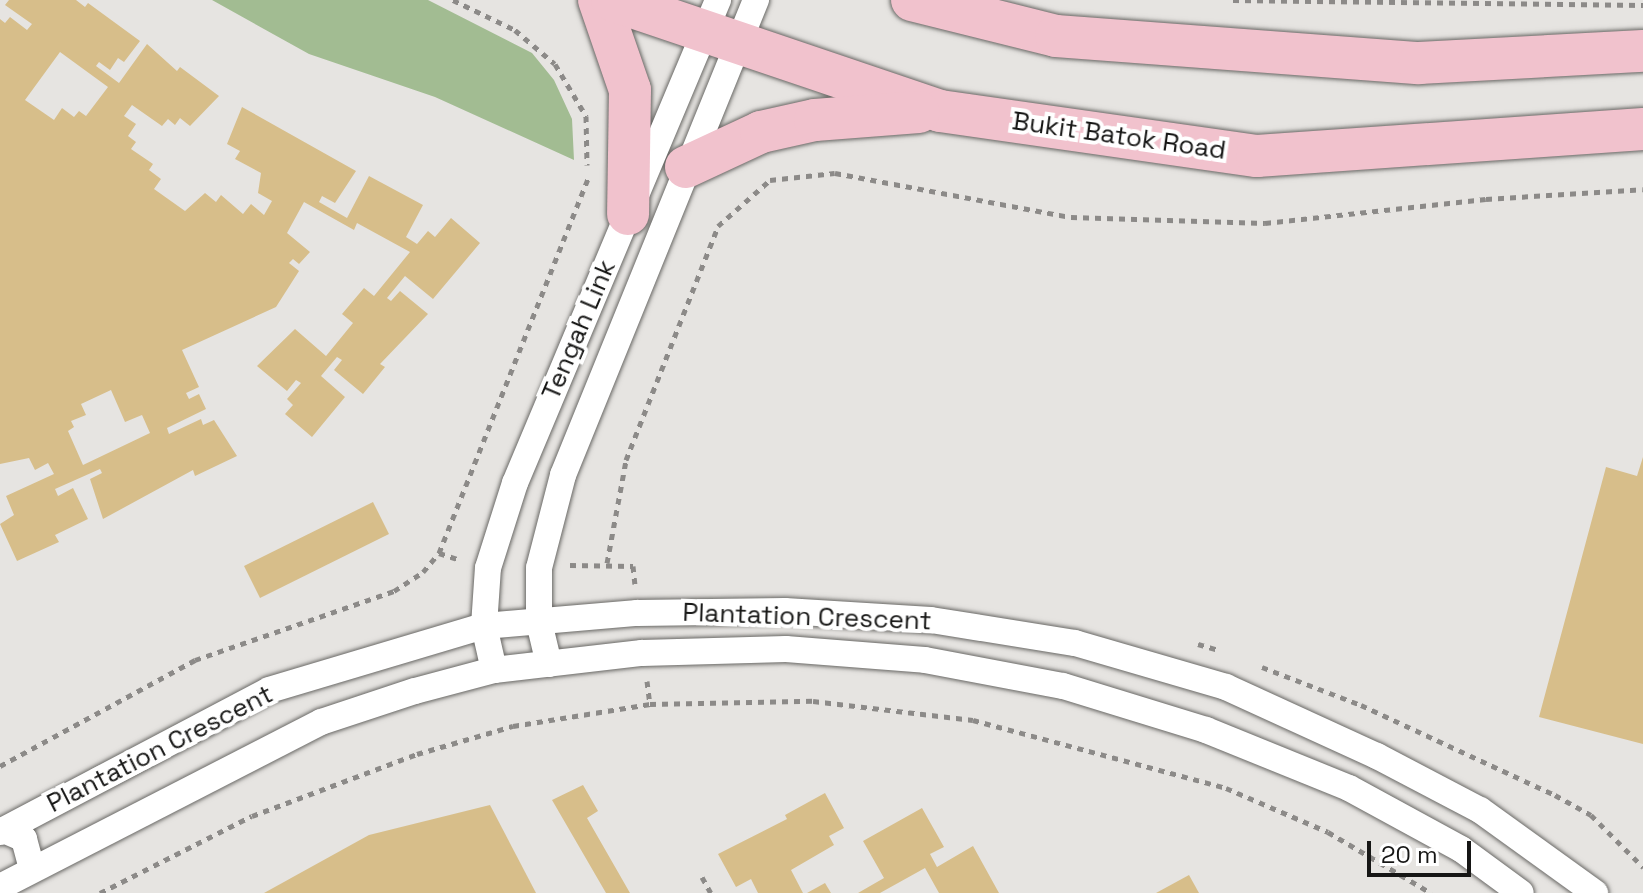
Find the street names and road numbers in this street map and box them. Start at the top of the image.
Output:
street label: Bukit Batok Road [1010,106,1228,166]
street label: Tengah Link [536,255,622,405]
street label: Plantation Crescent [682,597,932,637]
street label: Plantation Crescent [42,679,278,819]

